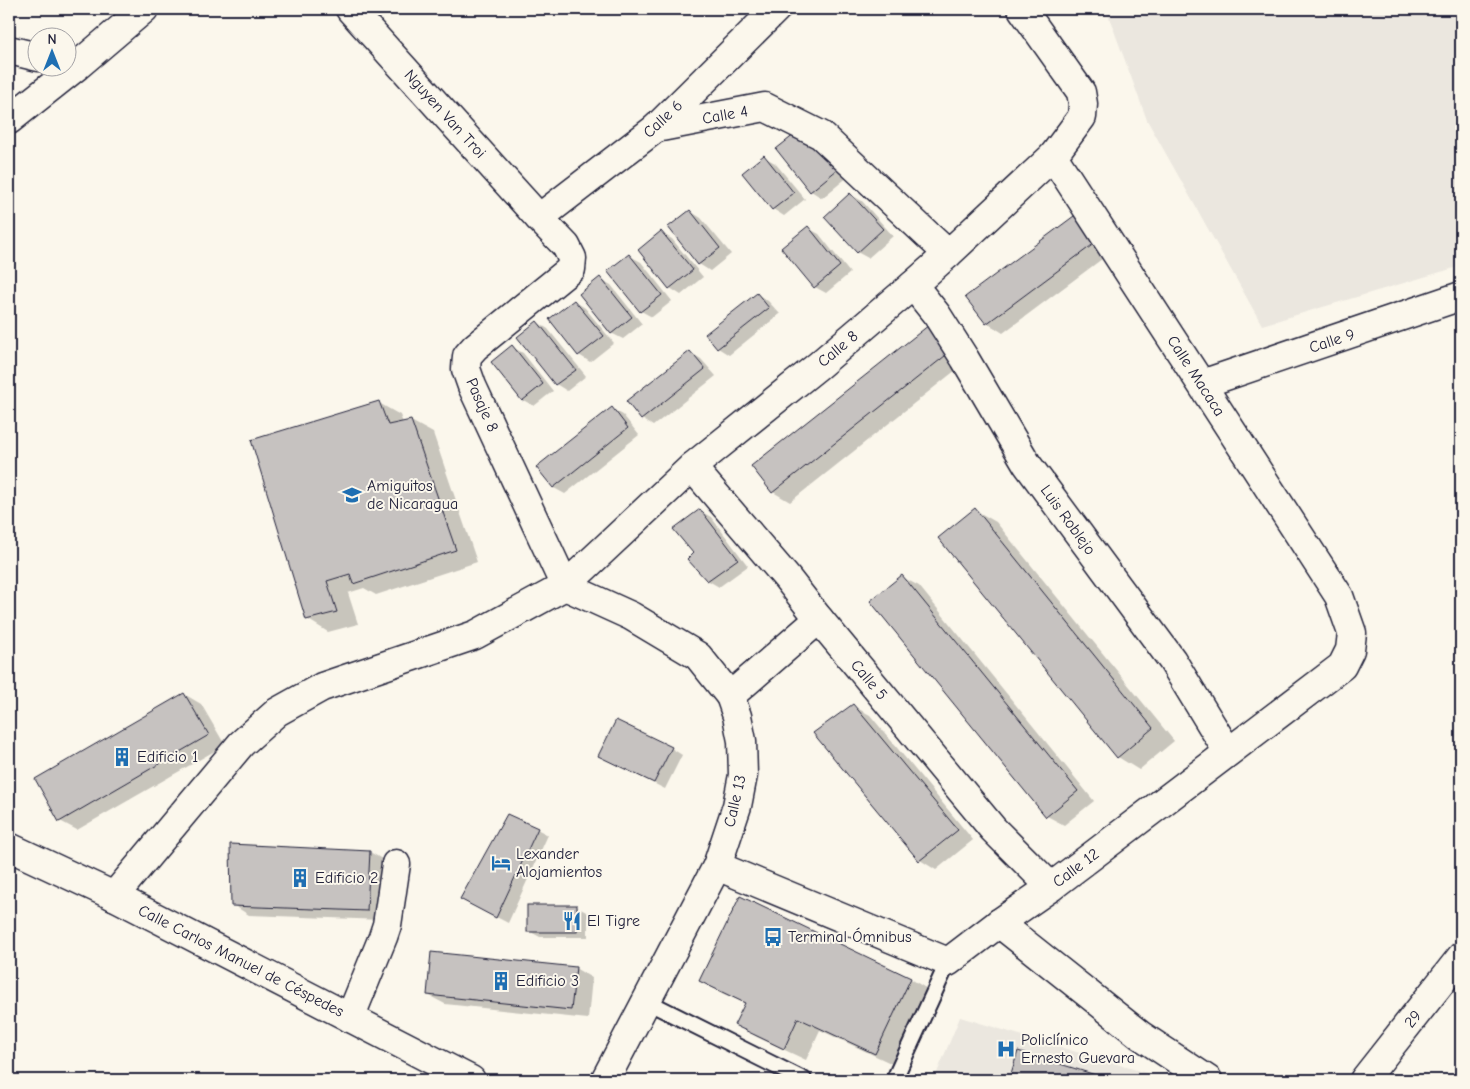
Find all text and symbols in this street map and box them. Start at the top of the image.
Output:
north arrow [28,28,78,78]
text: N [47,31,57,48]
street label: Nguyen Van Troi [401,66,489,162]
street label: Calle 6 [640,96,686,142]
street label: Calle 4 [701,102,749,128]
street label: Calle 9 [1307,325,1357,357]
street label: Calle 8 [814,327,862,371]
street label: Calle Macaca [1163,332,1229,420]
street label: Pasaje 8 [462,375,502,435]
place label: Amiguitos de Nicaragua [367,477,458,513]
street label: Luis Roblejo [1037,482,1099,558]
school or university icon: Amiguitos de Nicaragua [341,484,363,506]
street label: Calle 5 [847,656,891,704]
building icon: Edificio 1 [111,746,133,768]
place label: Edificio 1 [137,748,198,766]
street label: Calle 13 [720,773,750,829]
place label: Lexander Alojamientos [516,845,602,881]
street label: Calle 12 [1049,845,1103,891]
hotel icon: Lexander Alojamientos [490,852,512,874]
building icon: Edificio 2 [289,867,311,889]
place label: Edificio 2 [315,869,378,887]
street label: Calle Carlos Manuel de Céspedes [135,901,347,1021]
restaurant icon: El Tigre [561,910,583,932]
place label: El Tigre [587,912,640,930]
bus stop icon: Terminal Ómnibus [762,926,784,948]
place label: Terminal Ómnibus [788,927,912,946]
building icon: Edificio 3 [490,970,512,992]
place label: Edificio 3 [516,972,579,990]
street label: 29 [1401,1007,1425,1031]
place label: Policlínico Ernesto Guevara [1021,1031,1135,1067]
hospital icon: Policlínico Ernesto Guevara [995,1038,1017,1060]

